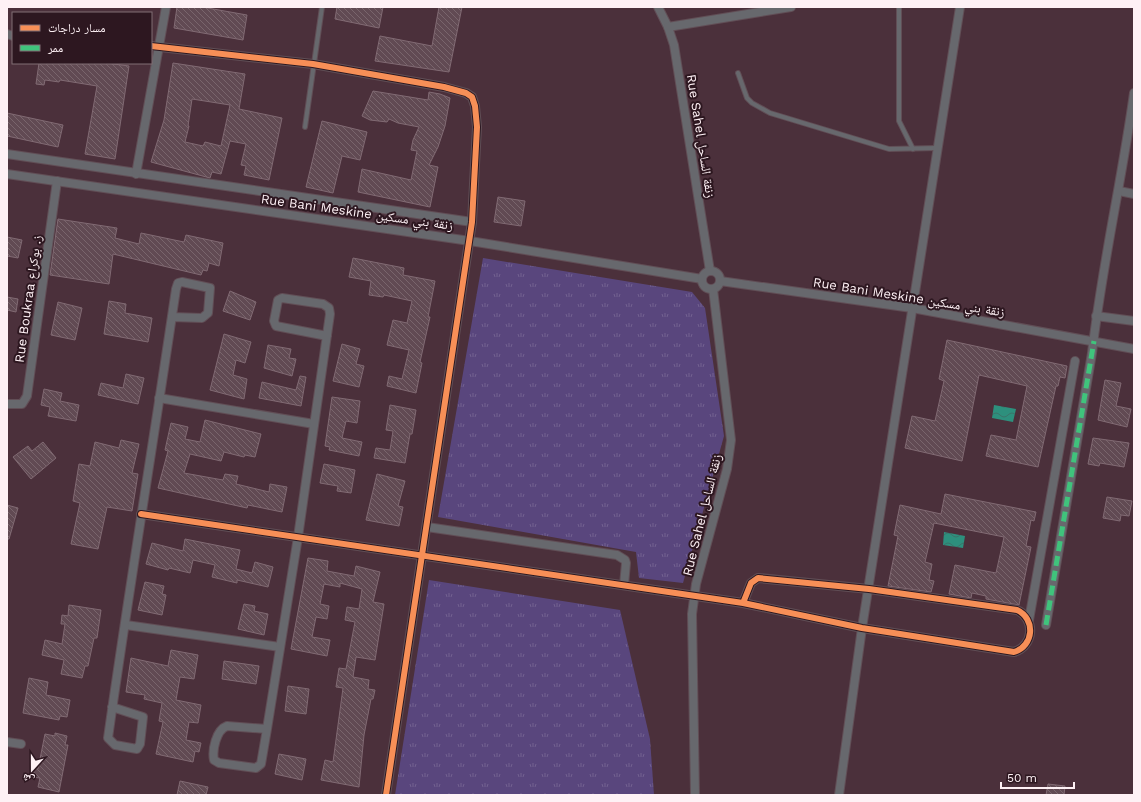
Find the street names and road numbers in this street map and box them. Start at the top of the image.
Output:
street label: Rue Sahel زنقة الساحل [683,73,718,199]
street label: Rue Bani Meskine زنقة بني مسكين [260,191,454,236]
street label: Rue Boukraa ز. بوكراع [12,234,46,364]
street label: Rue Bani Meskine زنقة بني مسكين [812,274,1006,323]
street label: Rue Sahel زنقة الساحل [680,452,725,578]

